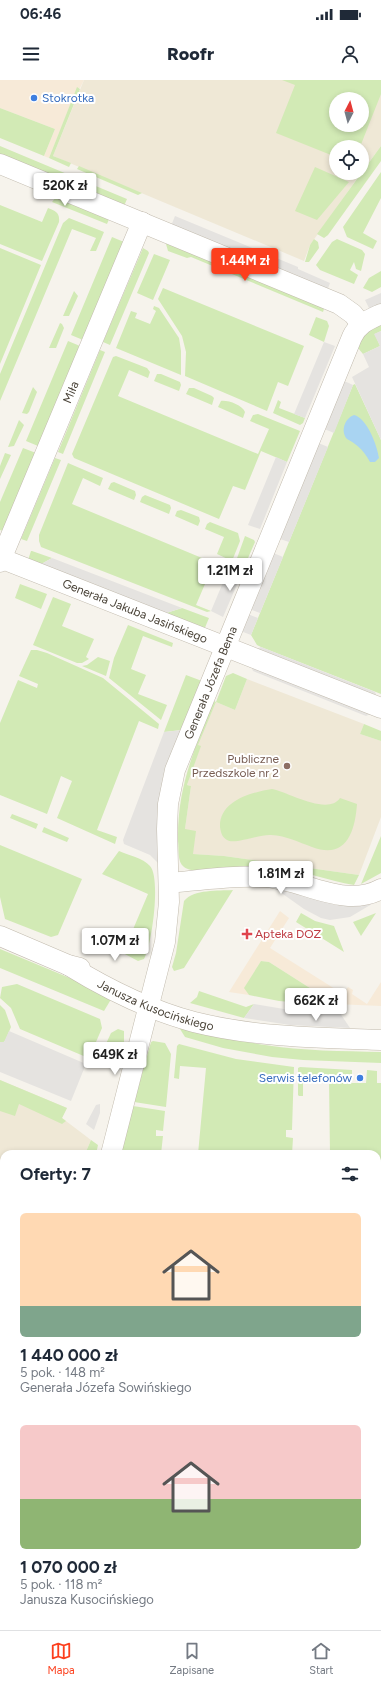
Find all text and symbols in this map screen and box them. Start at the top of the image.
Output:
text: 06:46 [20,5,61,23]
icon: menu [20,43,42,65]
text: Roofr [167,43,214,65]
icon: person [339,43,361,65]
place label: Stokrotka [42,91,94,105]
north arrow [329,92,369,132]
map controls [329,92,369,180]
marker: Stokrotka [29,93,39,103]
button: locate [329,140,369,180]
pin: 520K zł [28,173,102,207]
text: 520K zł [42,178,88,193]
pin: 1.44M zł [204,248,286,282]
text: 1.44M zł [220,253,270,268]
street label: Miła [60,379,82,405]
pin: 1.21M zł [189,558,271,592]
text: 1.21M zł [207,563,253,578]
street label: Generała Jakuba Jasińskiego [60,576,210,646]
street label: Generała Józefa Bema [181,624,240,741]
place label: Publiczne Przedszkole nr 2 [192,752,279,780]
marker: Publiczne Przedszkole nr 2 [282,761,292,771]
pin: 1.81M zł [240,861,322,895]
text: 1.81M zł [258,866,304,881]
place label: Apteka DOZ [255,927,322,941]
pin: 1.07M zł [74,928,156,962]
marker: Apteka DOZ [242,929,252,939]
text: 1.07M zł [91,933,139,948]
street label: Janusza Kusocińskiego [95,977,215,1033]
pin: 662K zł [279,988,353,1022]
text: 662K zł [294,993,338,1008]
pin: 649K zł [78,1042,152,1076]
text: 649K zł [93,1047,137,1062]
place label: Serwis telefonów [259,1071,353,1085]
marker: Serwis telefonów [355,1073,365,1083]
icon: filters [339,1163,361,1185]
text: Oferty: 7 [20,1164,91,1184]
icon: home [155,1239,227,1311]
text: 1 440 000 zł [20,1345,118,1365]
text: 5 pok. · 148 m² [20,1365,105,1380]
text: Generała Józefa Sowińskiego [20,1380,192,1395]
icon: home [155,1451,227,1523]
text: 1 070 000 zł [20,1557,117,1577]
text: 5 pok. · 118 m² [20,1577,102,1592]
text: Janusza Kusocińskiego [20,1592,154,1607]
tab: Mapa [48,1640,75,1677]
tab: Zapisane [170,1640,214,1677]
tab: Start [309,1640,334,1677]

